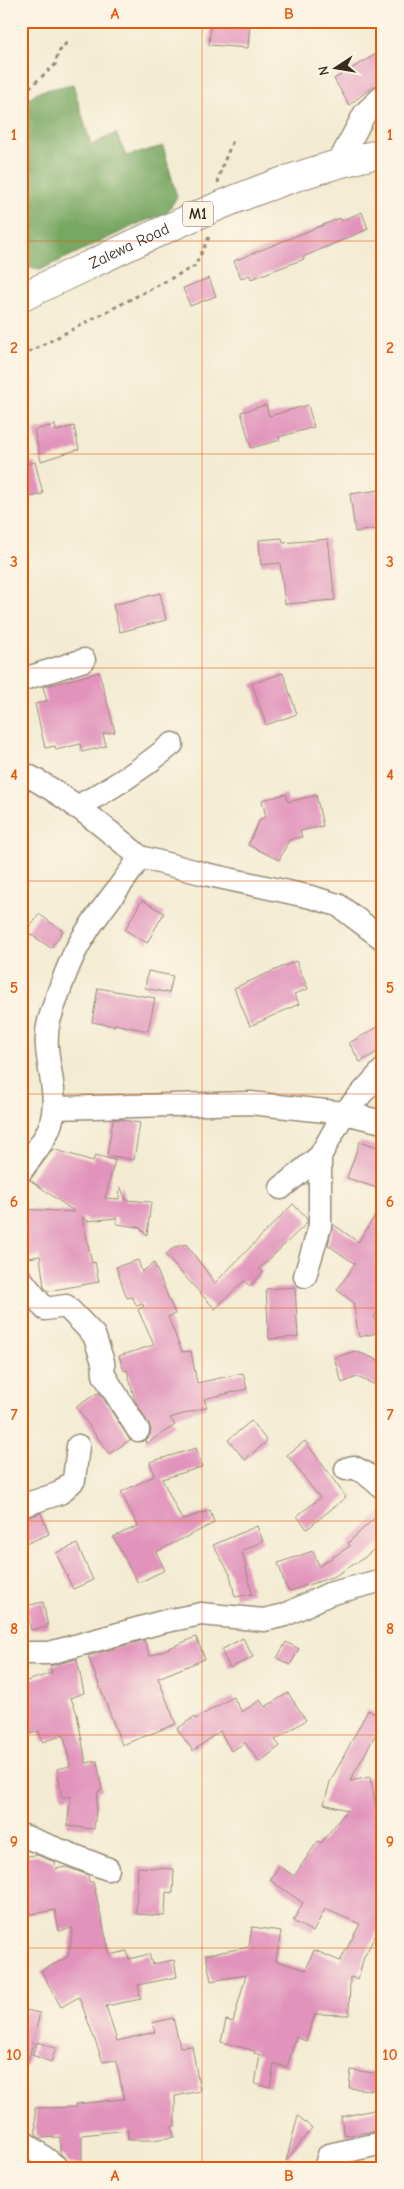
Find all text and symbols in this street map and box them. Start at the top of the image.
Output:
text: A [111,5,120,23]
text: B [284,5,294,23]
north arrow [312,42,362,92]
text: N [315,64,333,77]
text: 1 [11,126,17,144]
text: 1 [387,126,393,144]
road number: M1 [183,202,213,226]
street label: Zalewa Road [86,220,172,273]
text: 2 [10,339,18,357]
text: 2 [386,339,394,357]
text: 3 [10,553,18,571]
text: 3 [386,553,394,571]
text: 4 [10,766,18,784]
text: 4 [386,766,394,784]
text: 5 [10,979,18,997]
text: 5 [386,979,394,997]
text: 6 [10,1193,18,1211]
text: 6 [386,1193,394,1211]
text: 7 [10,1406,18,1424]
text: 7 [386,1406,394,1424]
text: 8 [10,1620,18,1638]
text: 8 [386,1620,394,1638]
text: 9 [10,1833,18,1851]
text: 9 [386,1833,394,1851]
text: 10 [6,2046,22,2064]
text: 10 [382,2046,398,2064]
text: A [111,2167,120,2185]
text: B [284,2167,294,2185]

